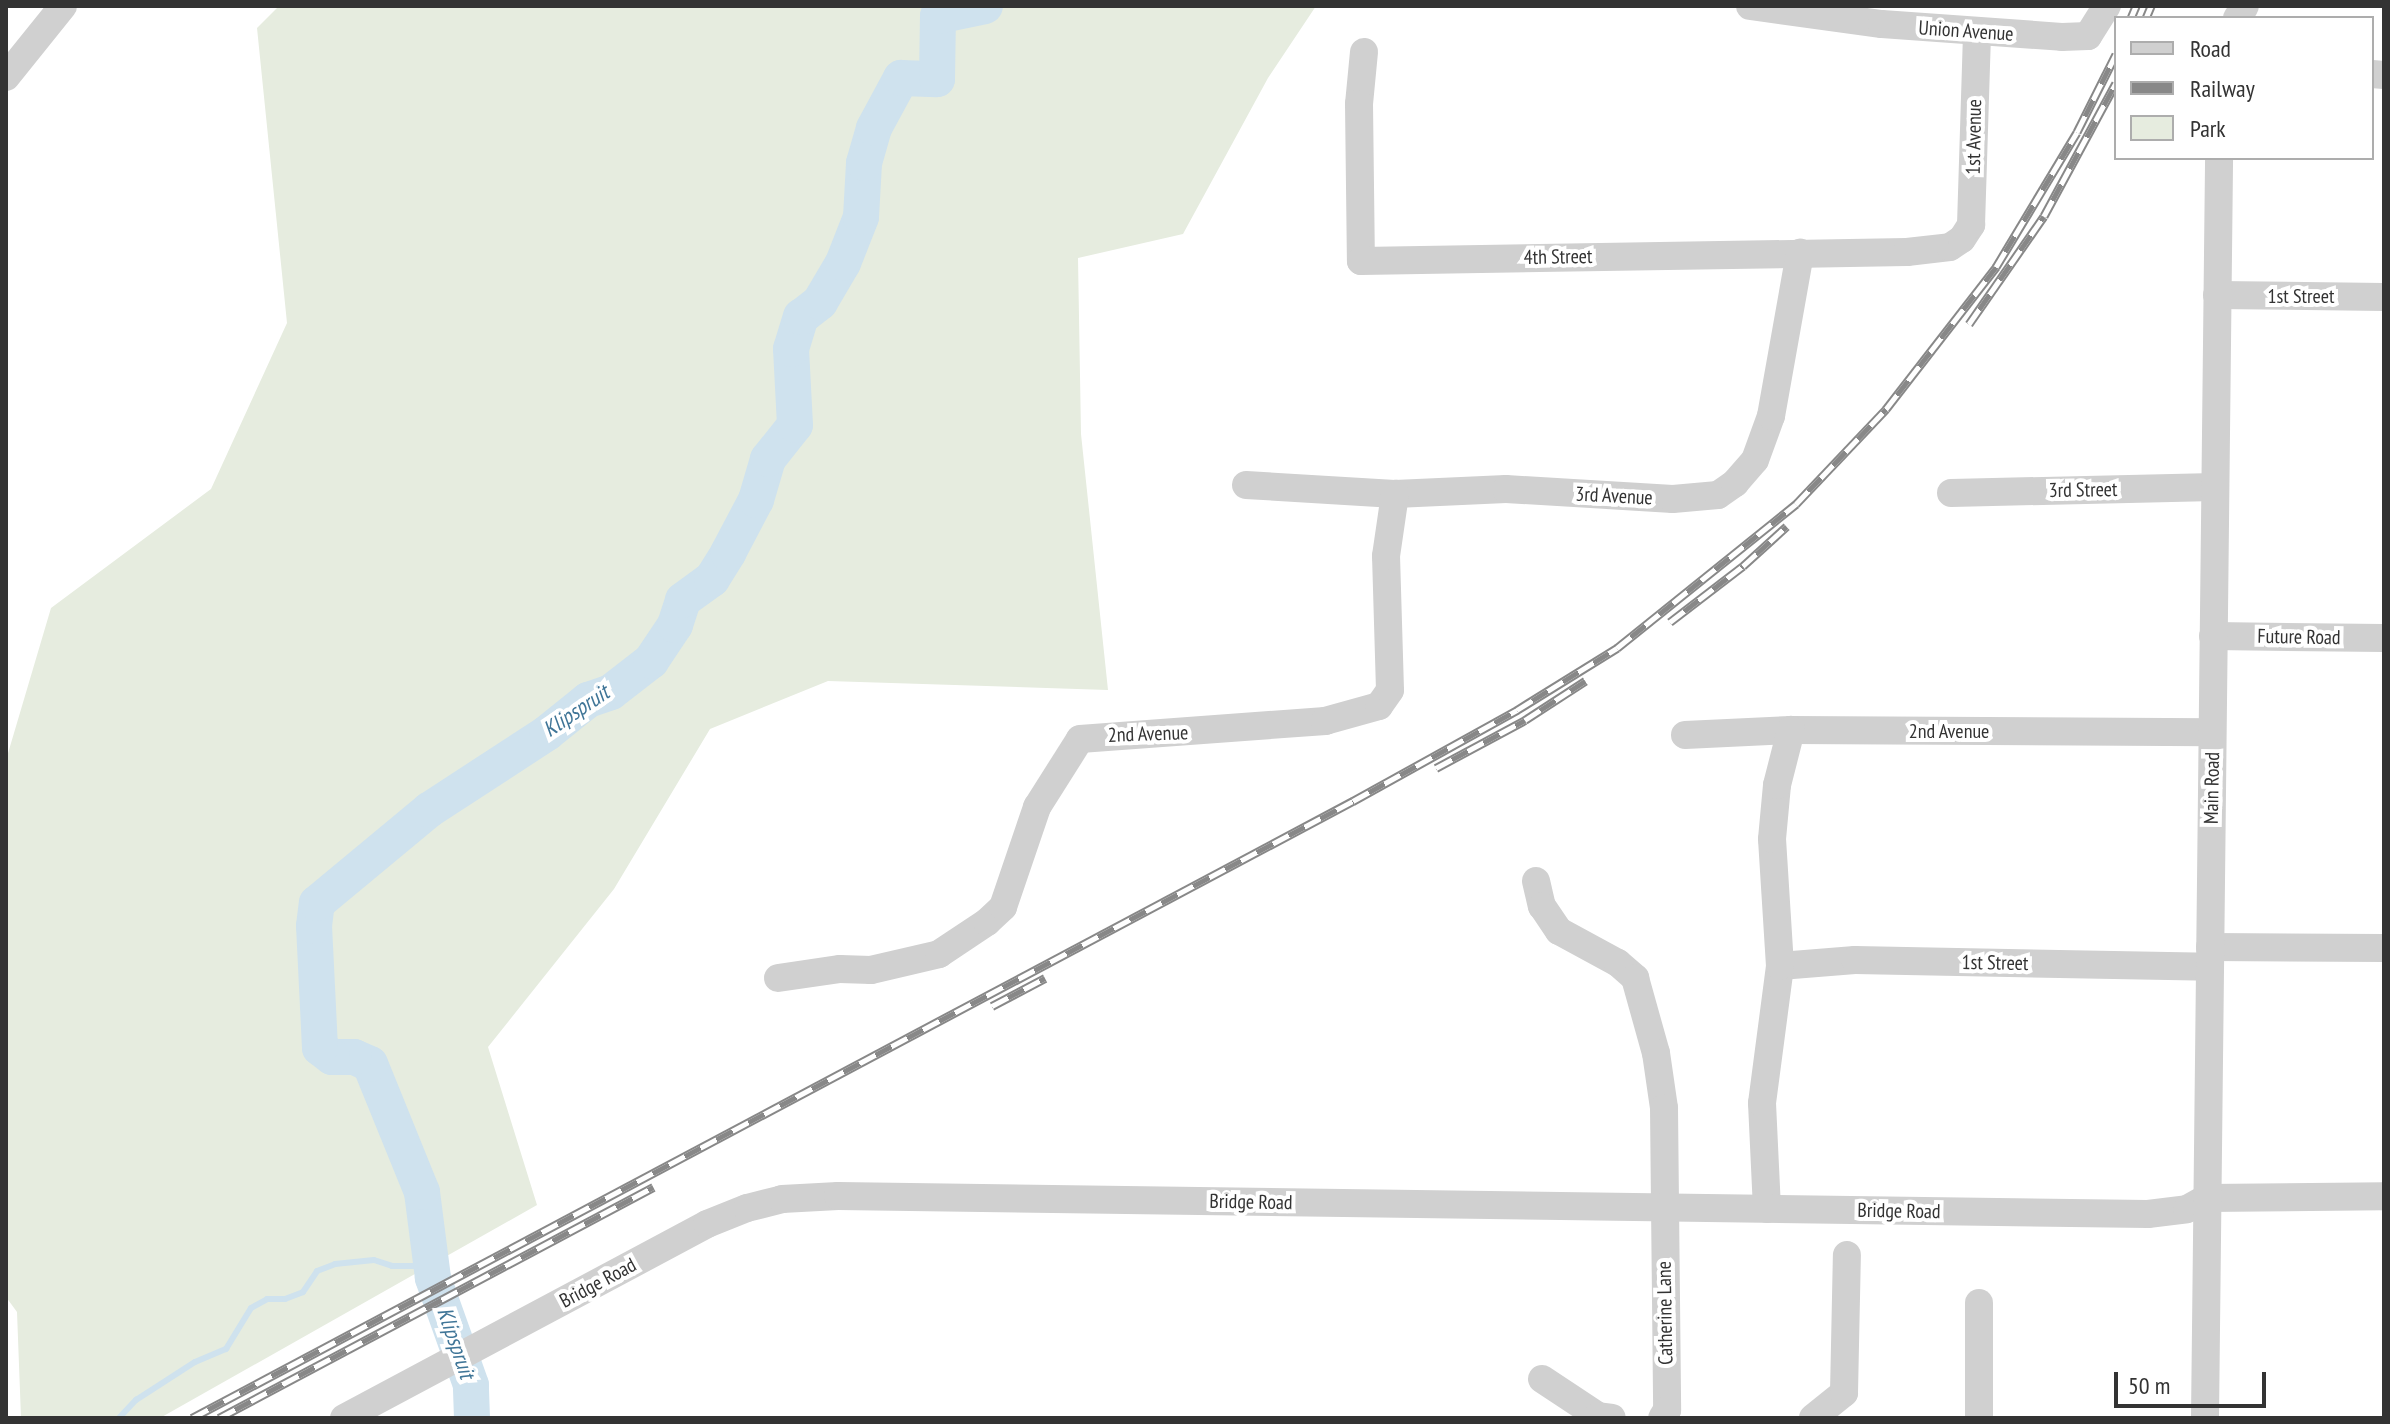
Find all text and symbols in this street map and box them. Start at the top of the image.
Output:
street label: Union Avenue [1917,16,2015,46]
legend [2114,16,2374,160]
text: Road [2190,33,2231,64]
text: Railway [2190,73,2255,104]
street label: 1st Avenue [1961,99,1987,175]
text: Park [2190,113,2226,144]
street label: 4th Street [1523,244,1593,270]
street label: 1st Street [2268,284,2334,308]
street label: 3rd Street [2048,477,2118,503]
street label: 3rd Avenue [1574,482,1654,510]
street label: Future Road [2257,624,2341,650]
water label: Klipspruit [538,679,614,743]
street label: 2nd Avenue [1908,719,1990,743]
street label: 2nd Avenue [1107,721,1189,747]
street label: Main Road [2199,752,2225,824]
street label: 1st Street [1961,950,2029,976]
street label: Bridge Road [1209,1189,1293,1215]
street label: Bridge Road [1857,1198,1941,1224]
street label: Bridge Road [556,1253,640,1313]
street label: Catherine Lane [1652,1261,1678,1365]
water label: Klipspruit [432,1304,480,1382]
scale bar [2118,1356,2270,1406]
text: 50 m [2128,1370,2170,1401]

